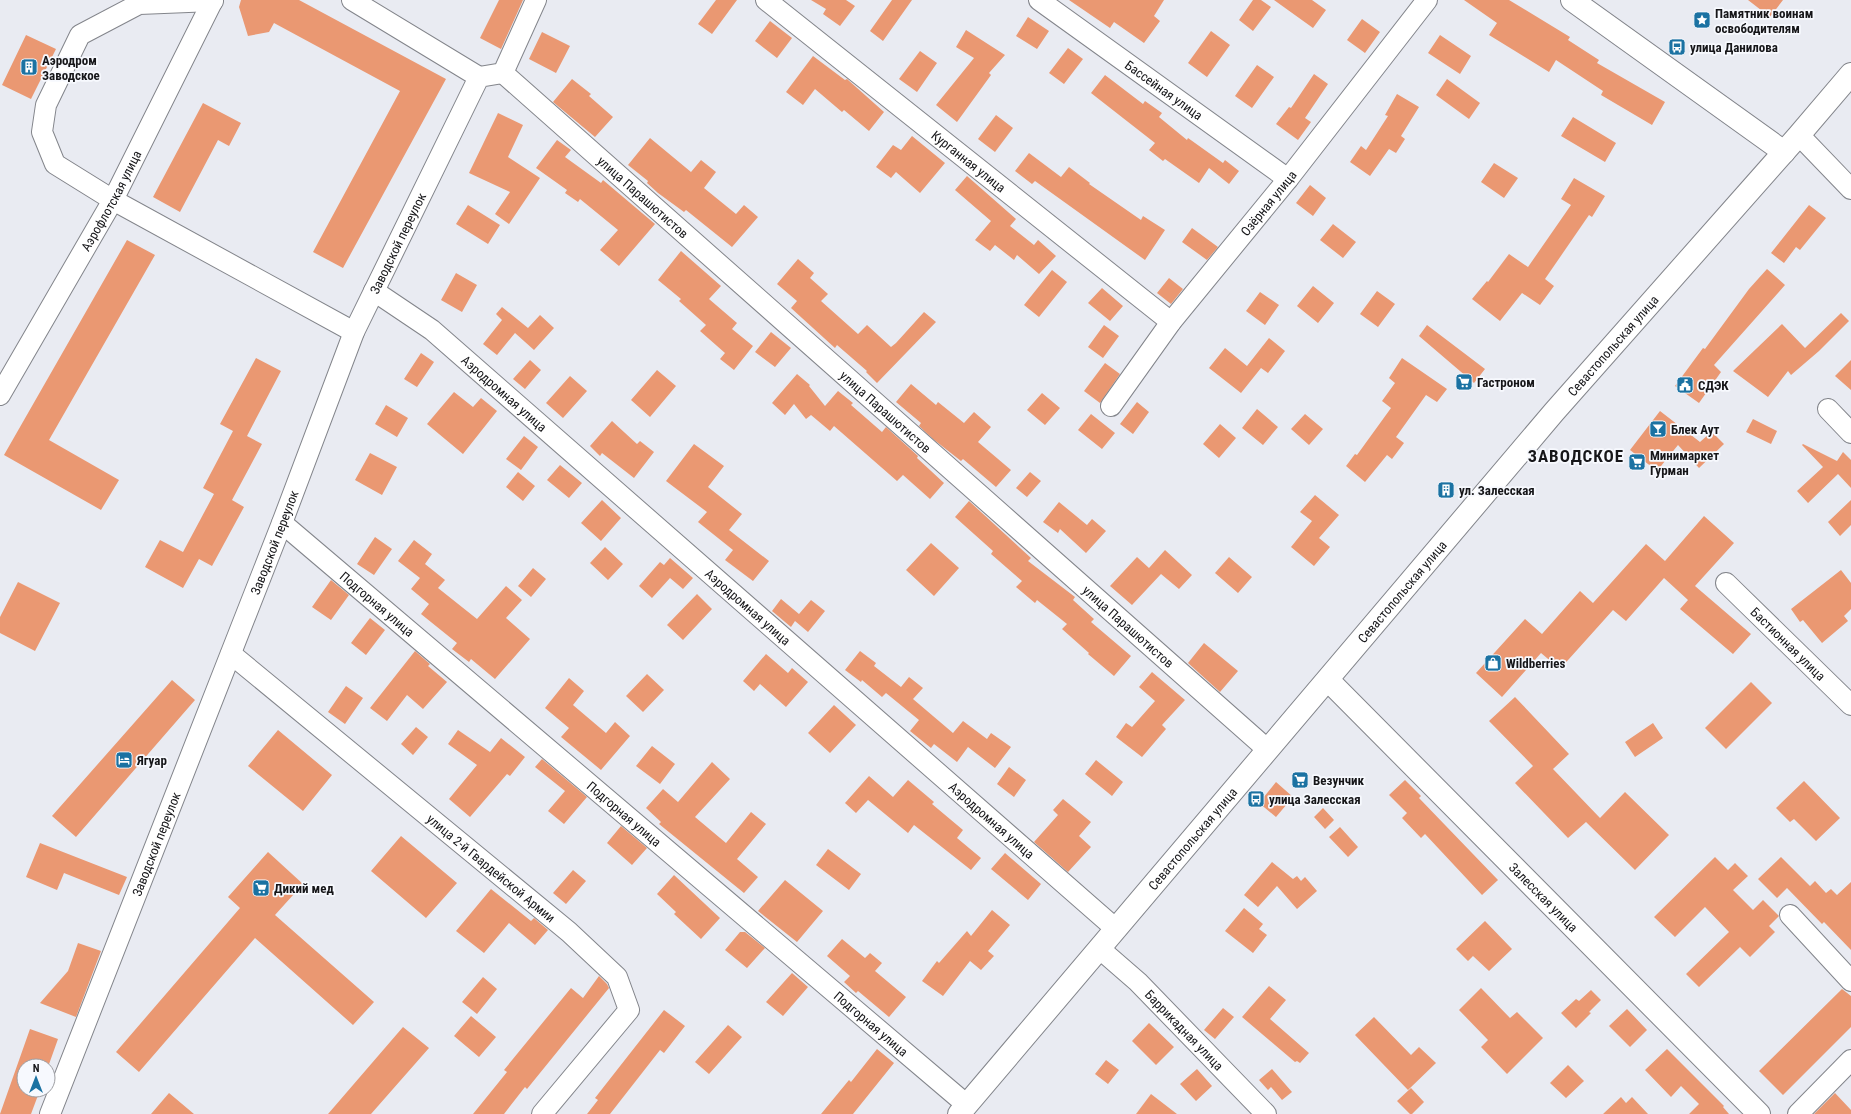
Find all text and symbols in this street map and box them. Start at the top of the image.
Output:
place label: Памятник воинам освободителям [1715,6,1813,36]
place icon: Памятник воинам освободителям [1692,10,1712,30]
bus stop icon: улица Данилова [1667,37,1687,57]
place label: улица Данилова [1690,40,1778,55]
place label: Аэродром Заводское [42,53,100,83]
building icon: Аэродром Заводское [19,57,39,77]
street label: Бассейная улица [1122,57,1206,123]
street label: Курганная улица [929,127,1009,195]
street label: Аэрофлотская улица [78,148,144,253]
street label: улица Парашютистов [595,153,692,241]
street label: Озёрная улица [1237,167,1299,239]
street label: Заводской переулок [366,190,429,296]
street label: Севастопольская улица [1564,292,1661,399]
street label: Аэродромная улица [459,352,550,435]
street label: улица Парашютистов [837,367,934,456]
supermarket icon: Гастроном [1454,372,1474,392]
place label: Гастроном [1477,375,1535,390]
public building icon: СДЭК [1675,375,1695,395]
place label: СДЭК [1698,378,1729,393]
bar icon: Блек Аут [1648,419,1668,439]
place label: Блек Аут [1671,422,1720,437]
district label: ЗАВОДСКОЕ [1528,446,1624,466]
place label: Минимаркет Гурман [1650,448,1719,478]
supermarket icon: Минимаркет Гурман [1627,452,1647,472]
building icon: ул. Залесская [1436,480,1456,500]
place label: ул. Залесская [1459,483,1535,498]
street label: Заводской переулок [247,487,301,597]
street label: Севастопольская улица [1354,537,1449,646]
street label: Аэродромная улица [702,566,794,648]
street label: Подгорная улица [337,568,417,640]
street label: улица Парашютистов [1080,582,1177,671]
street label: Бастионная улица [1748,604,1829,683]
shop icon: Wildberries [1483,653,1503,673]
place label: Wildberries [1506,656,1565,671]
hotel icon: Ягуар [114,750,134,770]
place label: Ягуар [136,753,167,768]
supermarket icon: Везунчик [1290,770,1310,790]
place label: Везунчик [1313,773,1365,788]
street label: Подгорная улица [584,778,664,849]
street label: Аэродромная улица [946,779,1037,861]
street label: Севастопольская улица [1145,784,1240,893]
street label: Заводской переулок [129,789,183,898]
bus stop icon: улица Залесская [1246,789,1266,809]
place label: улица Залесская [1269,792,1361,807]
street label: улица 2-й Гвардейской Армии [424,811,558,925]
street label: Залесская улица [1506,860,1581,935]
supermarket icon: Дикий мед [251,878,271,898]
place label: Дикий мед [274,881,334,896]
street label: Баррикадная улица [1142,987,1227,1073]
street label: Подгорная улица [831,988,911,1059]
north arrow [16,1058,56,1098]
text: N [33,1062,40,1075]

